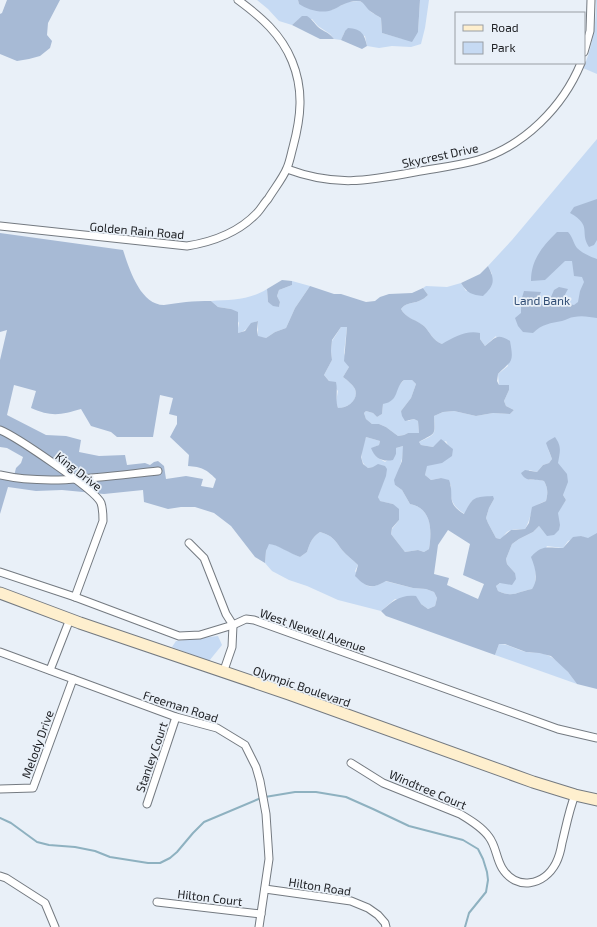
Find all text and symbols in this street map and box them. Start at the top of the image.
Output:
legend [455,12,585,64]
text: Road [491,20,519,34]
text: Park [491,40,516,54]
street label: Skycrest Drive [400,140,480,170]
street label: Golden Rain Road [89,219,185,241]
park label: Land Bank [514,293,570,307]
street label: King Drive [53,449,105,493]
street label: West Newell Avenue [258,605,368,655]
street label: Olympic Boulevard [251,663,353,709]
street label: Freeman Road [142,687,220,725]
street label: Melody Drive [18,708,56,780]
street label: Stanley Court [132,720,170,794]
street label: Windtree Court [387,766,469,812]
street label: Hilton Road [288,874,352,898]
street label: Hilton Court [177,886,244,908]

